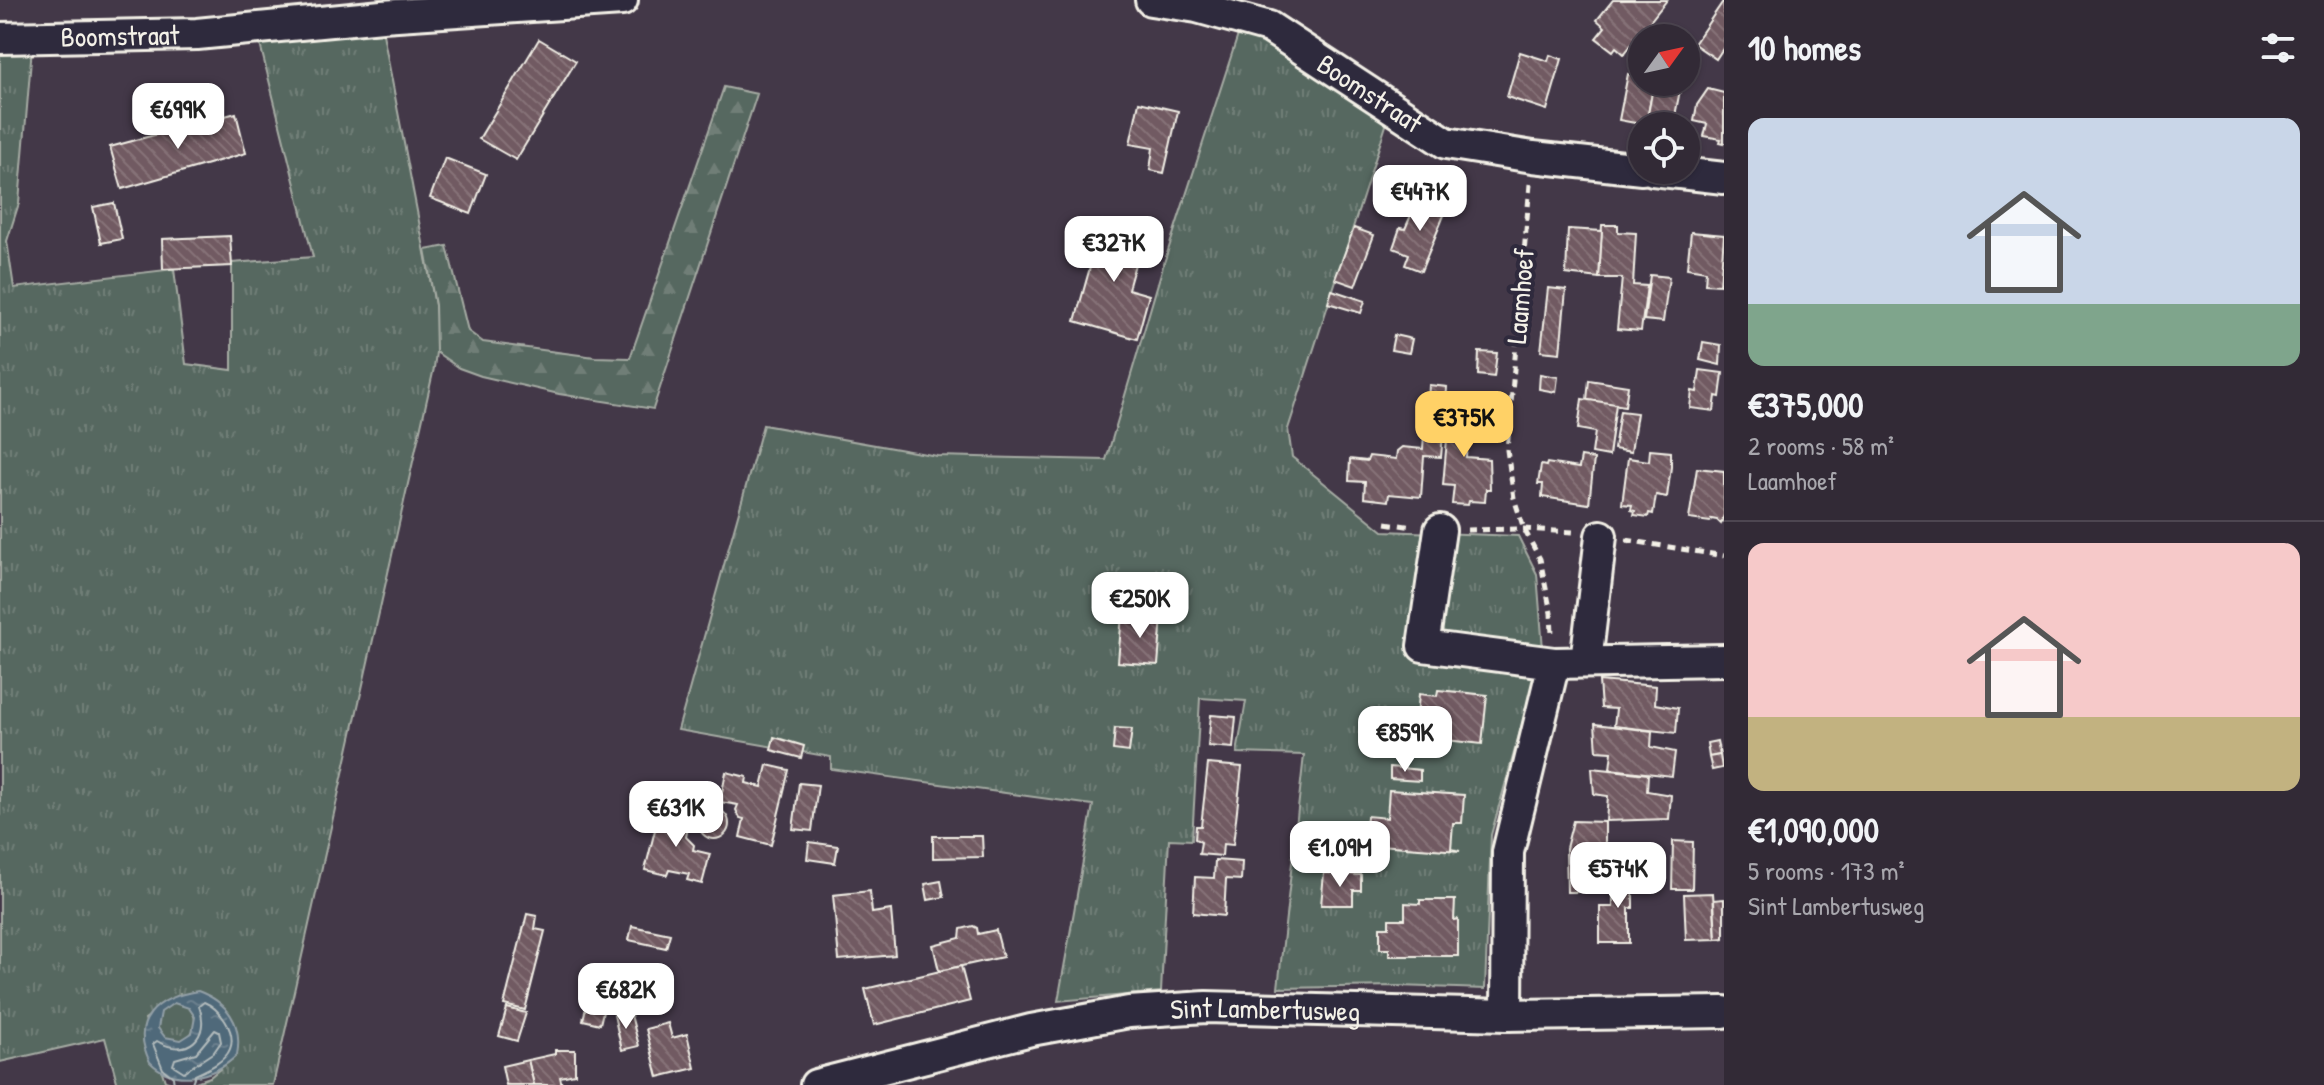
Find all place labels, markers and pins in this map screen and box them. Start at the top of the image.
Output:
pin: €699K [122,83,234,151]
pin: €447K [1364,165,1476,233]
pin: €327K [1058,216,1170,284]
pin: €375K [1408,391,1520,459]
pin: €250K [1084,572,1196,640]
pin: €859K [1349,706,1461,774]
pin: €631K [620,781,732,849]
pin: €1.09M [1275,821,1405,889]
pin: €574K [1562,842,1674,910]
pin: €682K [570,963,682,1031]

